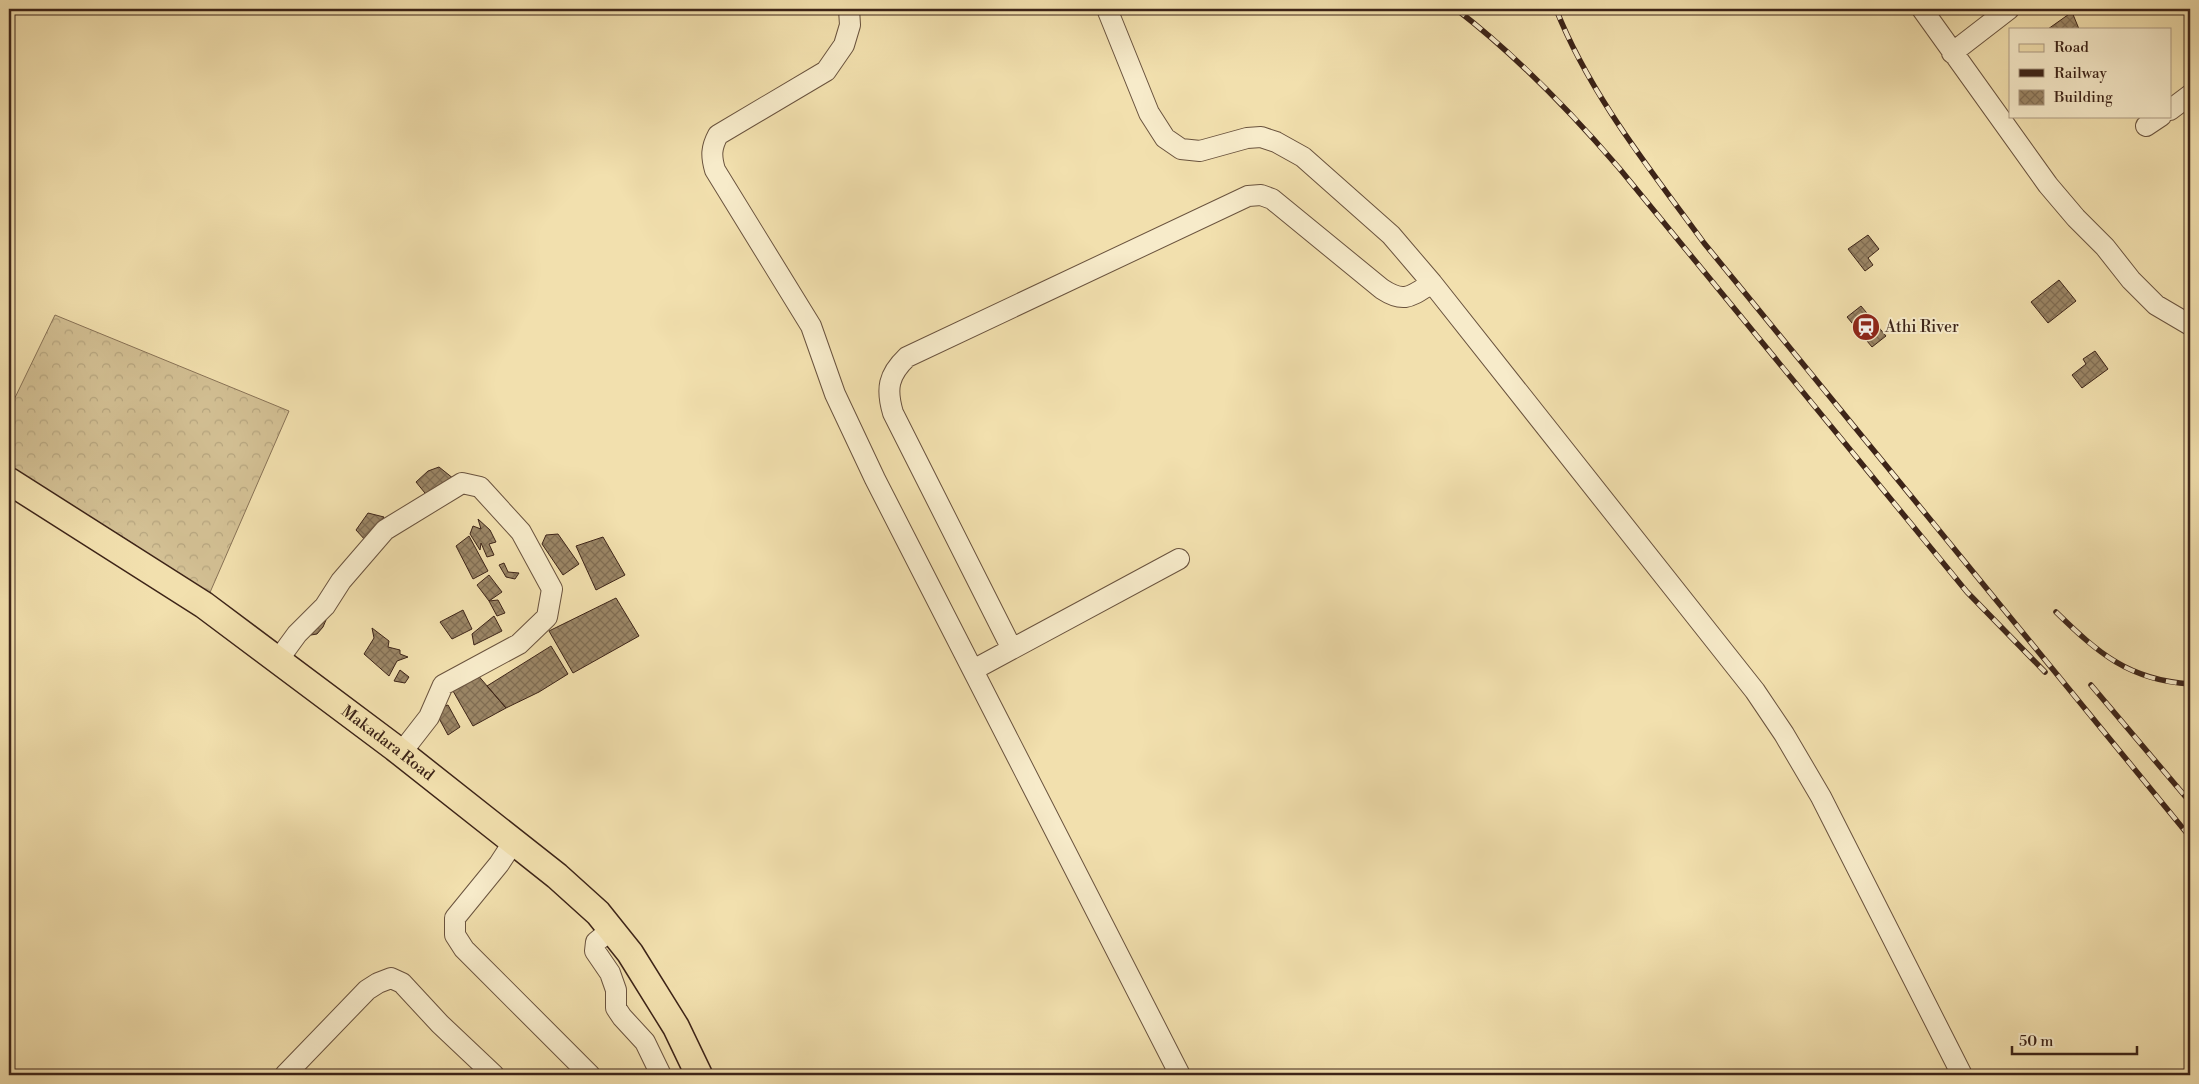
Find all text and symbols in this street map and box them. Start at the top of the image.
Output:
legend [2009,28,2172,118]
text: Road [2054,38,2089,57]
text: Railway [2054,64,2108,83]
text: Building [2053,88,2113,107]
station icon: Athi River [1851,312,1881,342]
place label: Athi River [1884,317,1959,337]
street label: Makadara Road [337,701,438,785]
scale bar [2012,1024,2136,1056]
text: 50 m [2019,1032,2053,1051]

